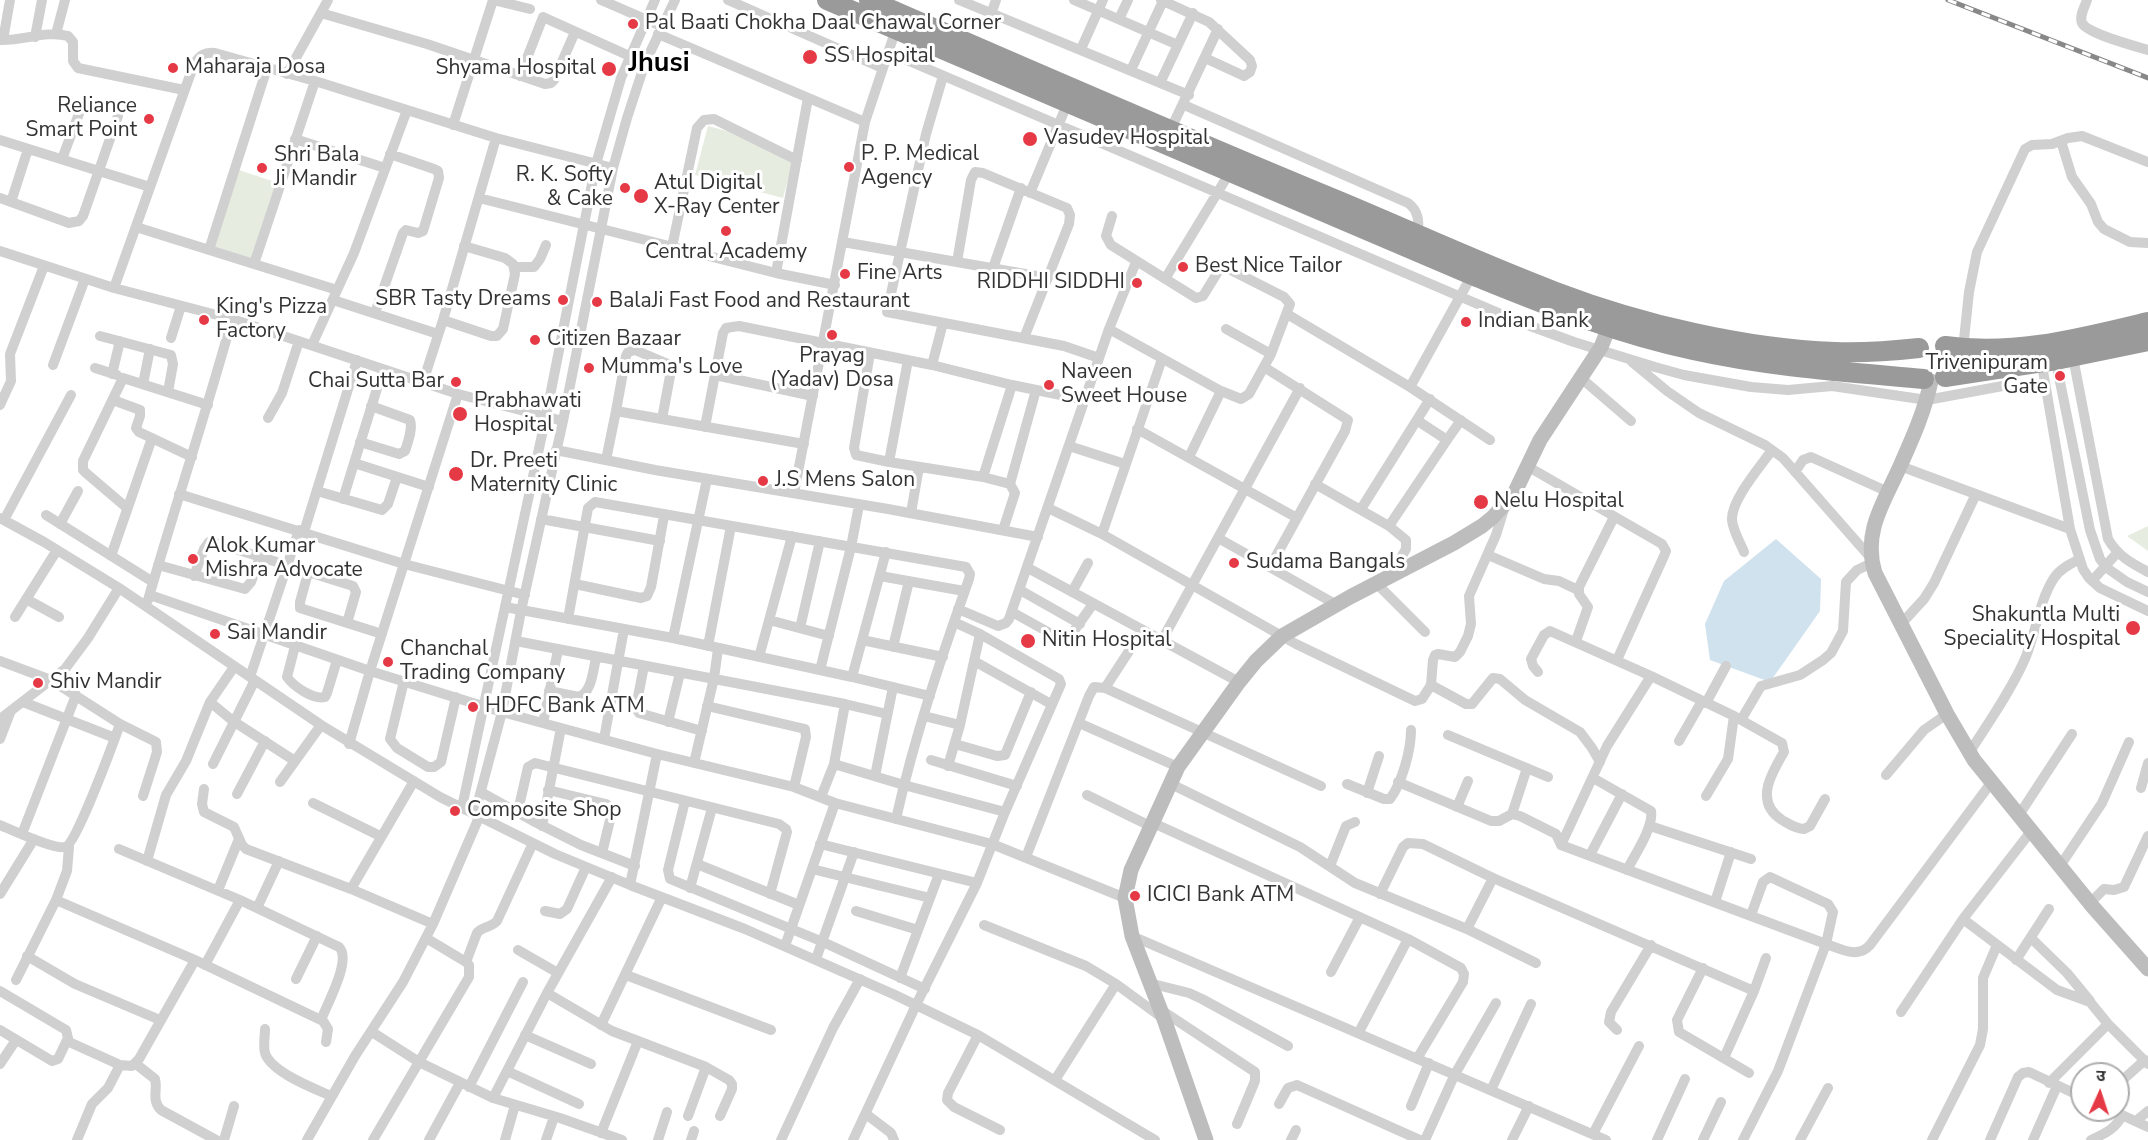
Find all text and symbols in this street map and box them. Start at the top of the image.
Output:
place label: Pal Baati Chokha Daal Chawal Corner [645,11,1001,37]
marker: Pal Baati Chokha Daal Chawal Corner [626,17,640,31]
place label: SS Hospital [824,44,935,70]
district label: Jhusi [628,48,690,80]
marker: SS Hospital [801,48,819,66]
place label: Maharaja Dosa [185,55,326,81]
place label: Shyama Hospital [435,56,596,82]
marker: Shyama Hospital [600,60,618,78]
marker: Maharaja Dosa [166,61,180,75]
place label: Reliance Smart Point [26,94,137,144]
marker: Reliance Smart Point [142,112,156,126]
place label: Vasudev Hospital [1044,126,1209,152]
marker: Vasudev Hospital [1021,130,1039,148]
place label: P. P. Medical Agency [861,142,979,192]
place label: Shri Bala Ji Mandir [274,143,359,193]
marker: P. P. Medical Agency [842,160,856,174]
marker: Shri Bala Ji Mandir [255,161,269,175]
place label: R. K. Softy & Cake [516,163,613,213]
place label: Atul Digital X-Ray Center [654,171,780,221]
marker: R. K. Softy & Cake [618,181,632,195]
marker: Atul Digital X-Ray Center [632,187,650,205]
marker: Central Academy [719,224,733,238]
place label: Central Academy [645,240,807,266]
place label: Best Nice Tailor [1195,254,1342,280]
marker: Best Nice Tailor [1176,260,1190,274]
place label: Fine Arts [857,261,943,287]
marker: Fine Arts [838,267,852,281]
place label: RIDDHI SIDDHI [977,270,1125,296]
marker: RIDDHI SIDDHI [1130,276,1144,290]
place label: SBR Tasty Dreams [375,287,551,313]
place label: BalaJi Fast Food and Restaurant [609,289,910,315]
marker: SBR Tasty Dreams [556,293,570,307]
place label: King's Pizza Factory [216,295,327,345]
marker: BalaJi Fast Food and Restaurant [590,295,604,309]
place label: Indian Bank [1478,309,1589,335]
marker: King's Pizza Factory [197,313,211,327]
marker: Indian Bank [1459,315,1473,329]
place label: Citizen Bazaar [547,327,681,353]
marker: Prayag (Yadav) Dosa [825,328,839,342]
marker: Citizen Bazaar [528,333,542,347]
place label: Prayag (Yadav) Dosa [770,344,894,394]
place label: Trivenipuram Gate [1925,351,2048,401]
place label: Mumma's Love [601,355,743,381]
place label: Naveen Sweet House [1061,360,1187,410]
marker: Mumma's Love [582,361,596,375]
place label: Chai Sutta Bar [308,369,444,395]
marker: Trivenipuram Gate [2053,369,2067,383]
marker: Chai Sutta Bar [449,375,463,389]
marker: Naveen Sweet House [1042,378,1056,392]
place label: Prabhawati Hospital [474,389,582,439]
marker: Prabhawati Hospital [451,405,469,423]
place label: Dr. Preeti Maternity Clinic [470,449,617,499]
marker: Dr. Preeti Maternity Clinic [447,465,465,483]
place label: J.S Mens Salon [775,468,915,494]
marker: J.S Mens Salon [756,474,770,488]
place label: Nelu Hospital [1494,489,1624,515]
marker: Nelu Hospital [1472,493,1490,511]
place label: Alok Kumar Mishra Advocate [205,534,363,584]
place label: Sudama Bangals [1246,550,1405,576]
marker: Alok Kumar Mishra Advocate [186,552,200,566]
marker: Sudama Bangals [1227,556,1241,570]
place label: Shakuntla Multi Speciality Hospital [1944,603,2120,653]
marker: Shakuntla Multi Speciality Hospital [2124,619,2142,637]
place label: Sai Mandir [227,621,327,647]
marker: Sai Mandir [208,627,222,641]
place label: Nitin Hospital [1042,628,1172,654]
marker: Nitin Hospital [1019,632,1037,650]
place label: Chanchal Trading Company [400,637,565,687]
marker: Chanchal Trading Company [381,655,395,669]
place label: Shiv Mandir [50,670,162,696]
marker: Shiv Mandir [31,676,45,690]
place label: HDFC Bank ATM [485,694,645,720]
marker: HDFC Bank ATM [466,700,480,714]
place label: Composite Shop [467,798,622,824]
marker: Composite Shop [448,804,462,818]
place label: ICICI Bank ATM [1147,883,1294,909]
marker: ICICI Bank ATM [1128,889,1142,903]
north arrow [2070,1062,2130,1122]
text: उ [2096,1065,2106,1087]

